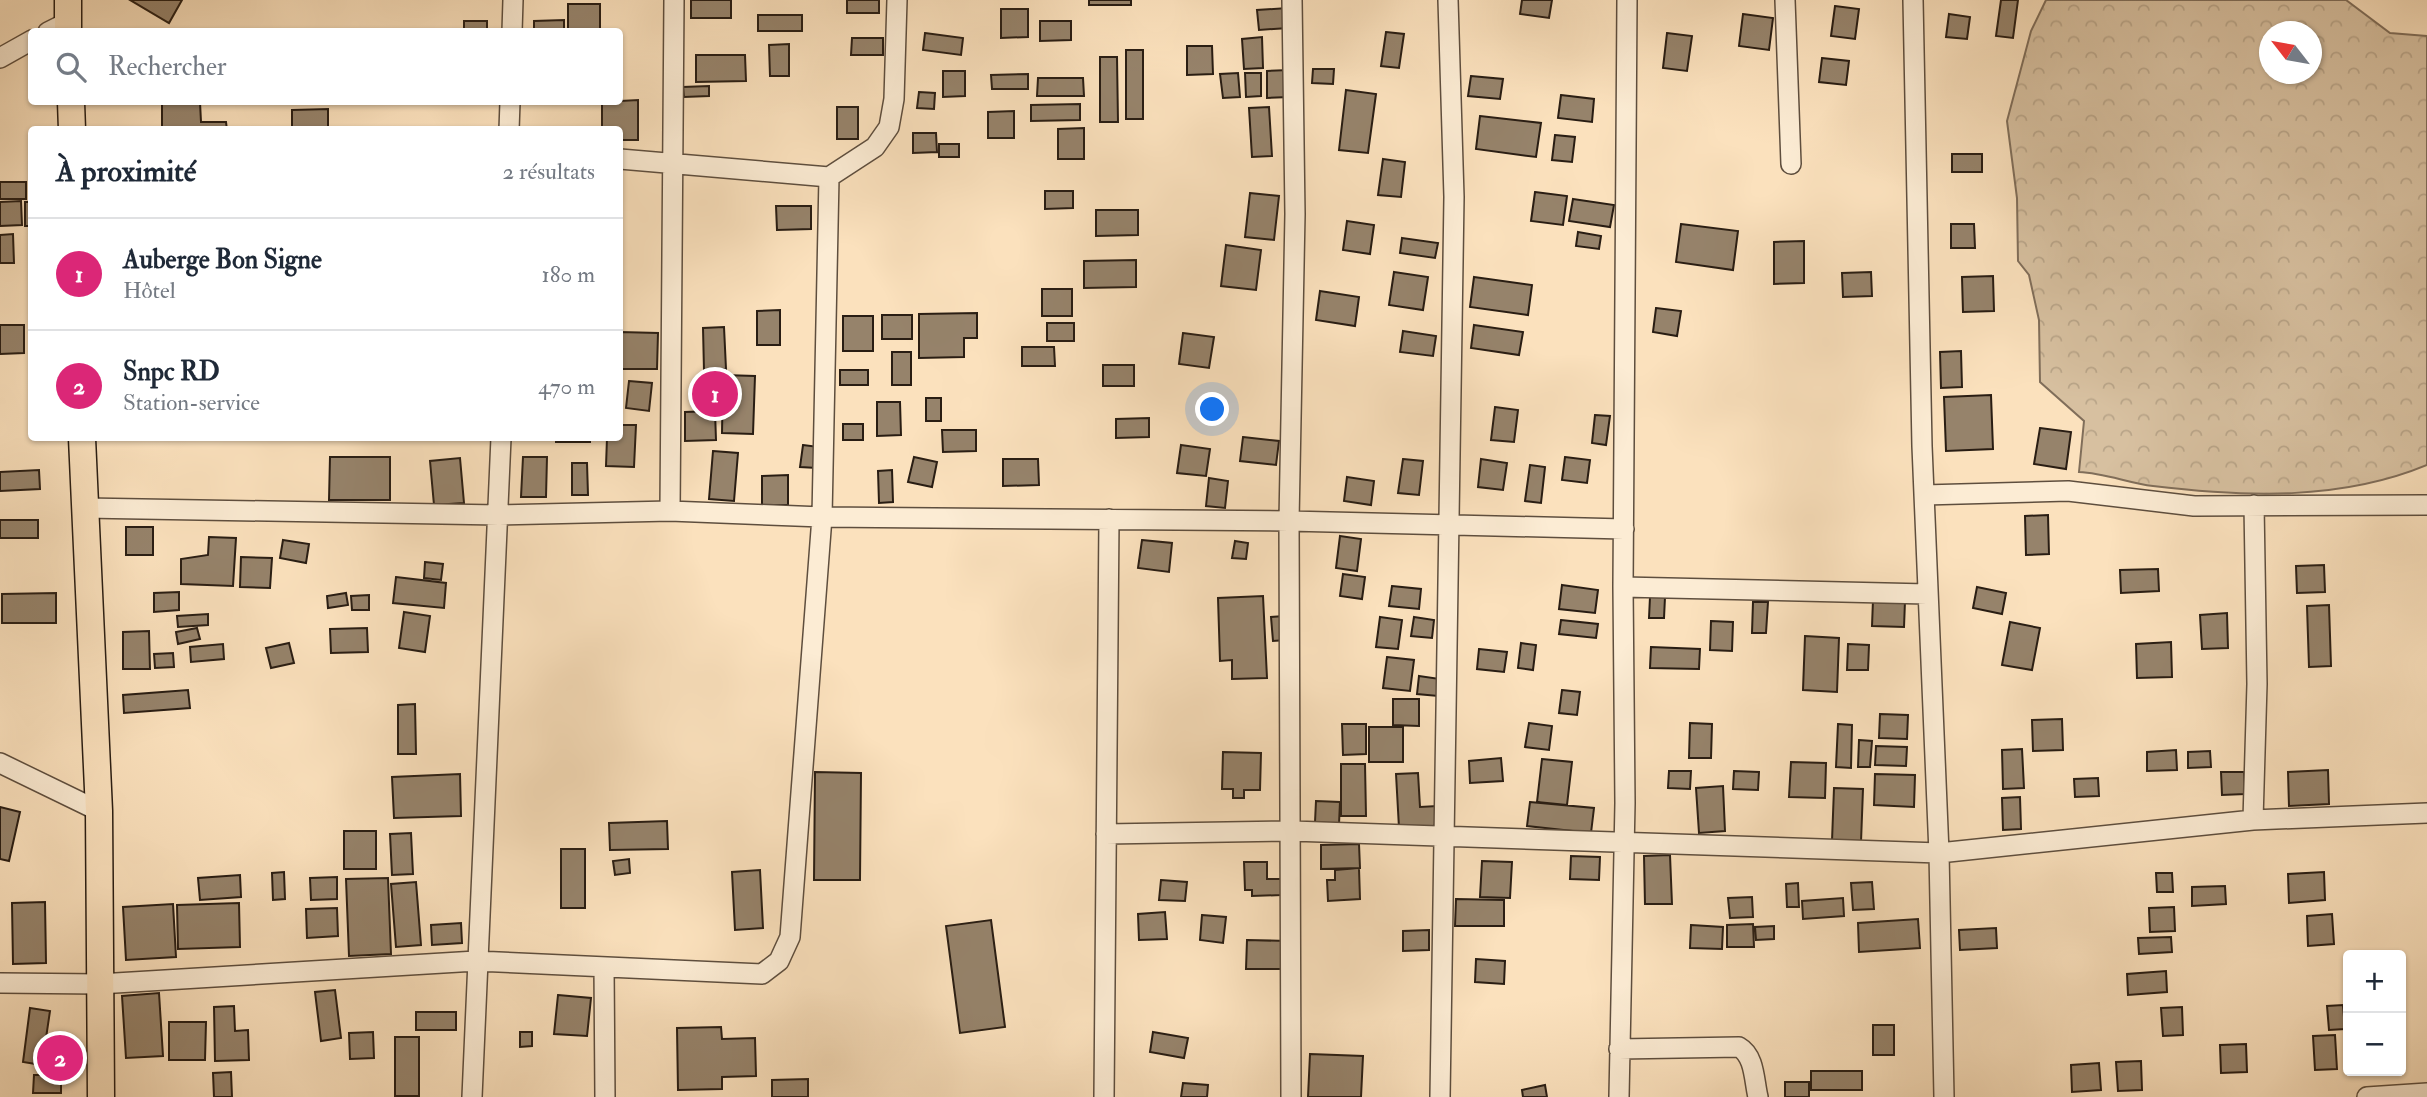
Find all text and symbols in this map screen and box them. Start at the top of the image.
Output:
north arrow [2259,21,2322,84]
search box [28,28,623,105]
icon: search [52,48,90,86]
text: Rechercher [108,51,227,83]
text: À proximité [56,153,196,190]
text: 2 résultats [503,157,595,186]
text: Auberge Bon Signe [123,244,322,276]
text: 1 [75,260,83,289]
text: 180 m [542,260,595,289]
text: Hôtel [123,276,176,305]
text: Snpc RD [123,356,220,388]
pin: 1 [692,368,738,420]
text: 2 [73,372,85,401]
text: 470 m [538,372,595,401]
text: Station-service [123,388,260,417]
your location [1195,392,1229,426]
map controls [2343,950,2406,1076]
button: + [2343,950,2406,1013]
button: − [2343,1013,2406,1076]
pin: 2 [37,1032,83,1084]

